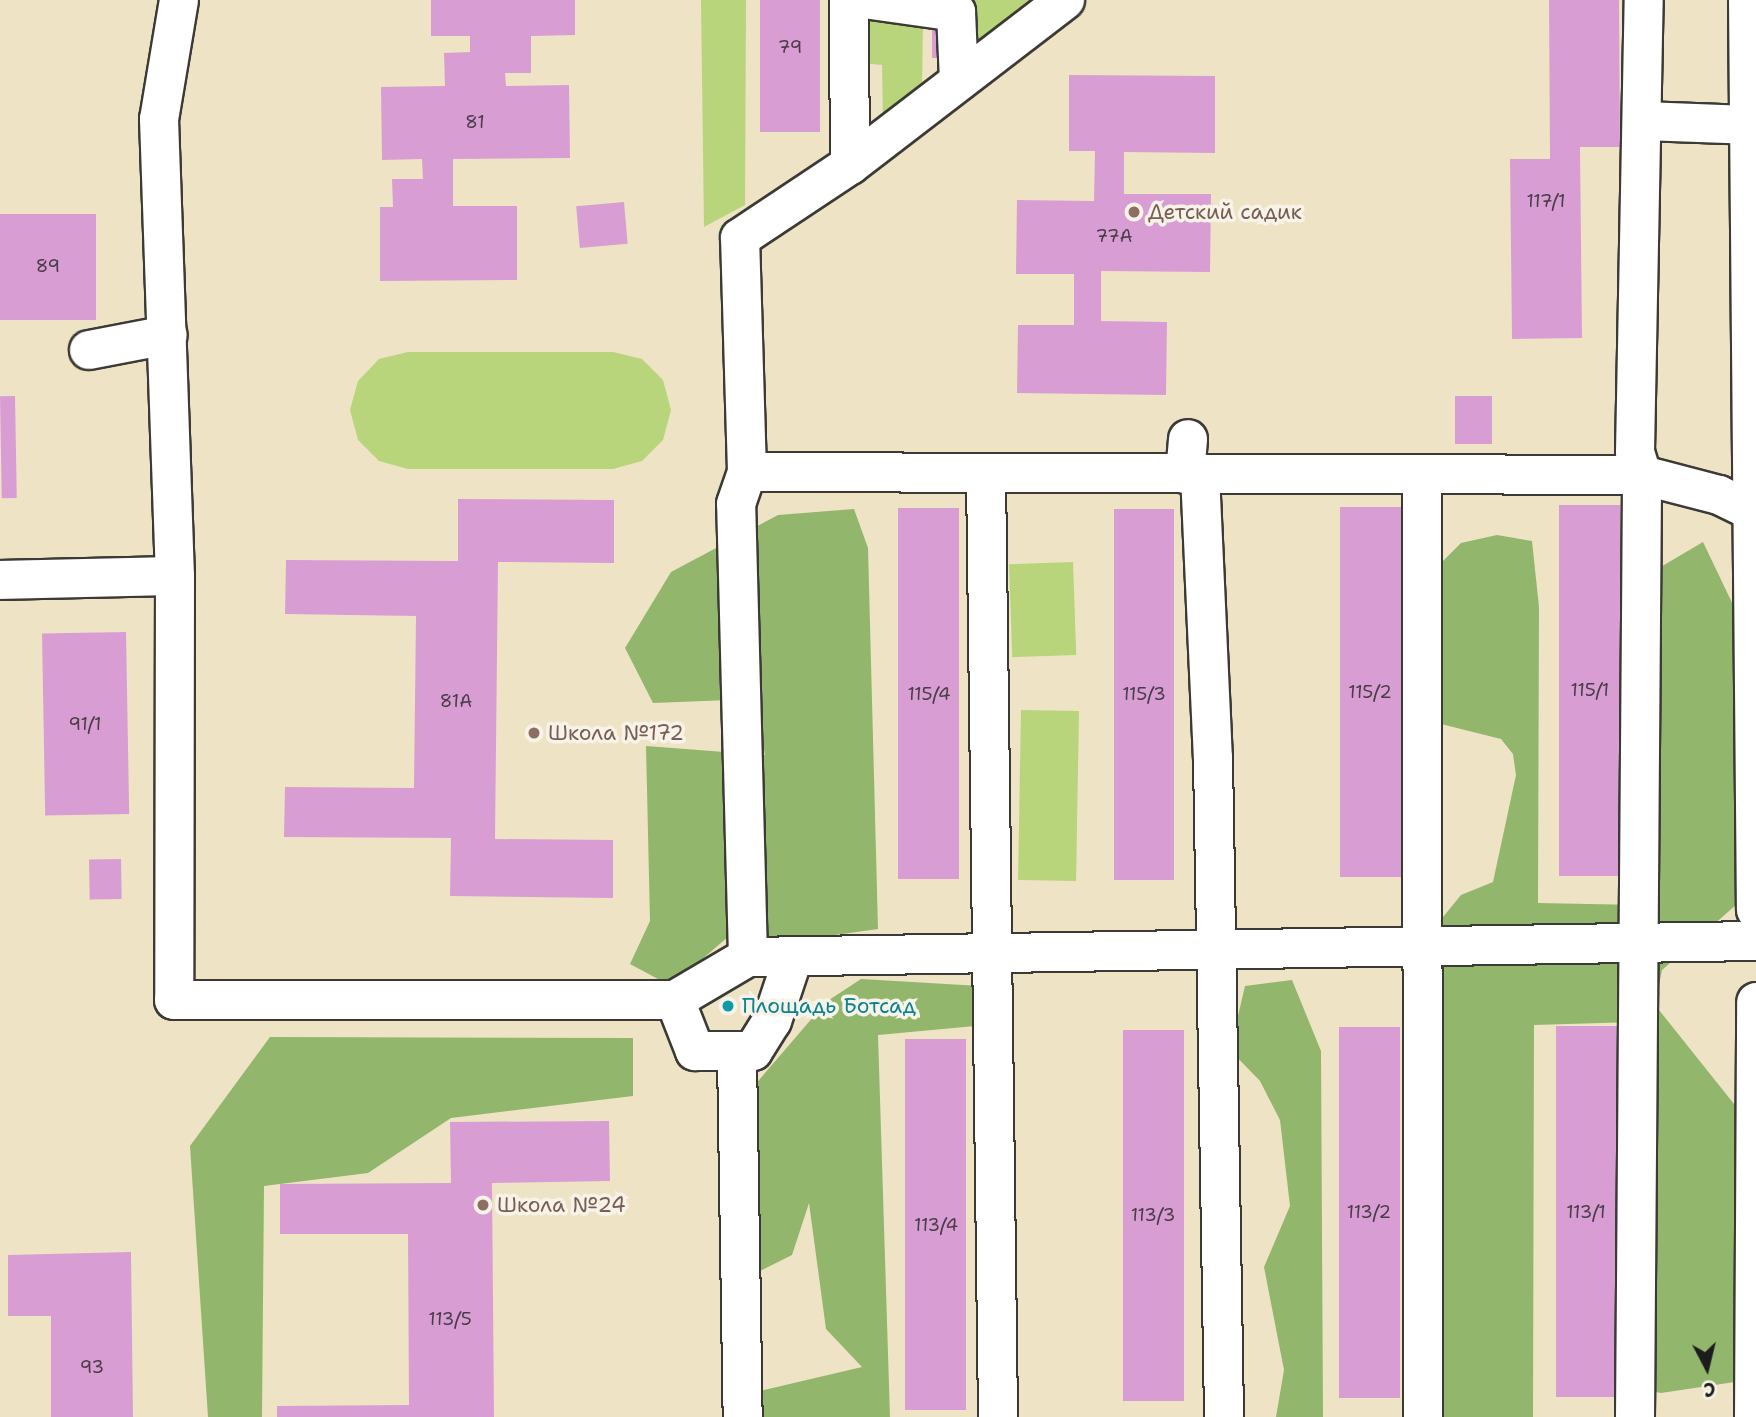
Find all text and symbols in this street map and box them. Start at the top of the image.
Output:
house number: 79 [778,36,802,58]
house number: 81 [465,111,485,133]
house number: 117/1 [1526,190,1566,212]
place label: Детский садик [1148,199,1302,225]
marker: Детский садик [1126,204,1142,220]
house number: 77А [1095,225,1133,247]
house number: 89 [36,255,60,277]
house number: 115/1 [1571,679,1609,701]
house number: 115/2 [1348,681,1392,703]
house number: 115/4 [907,683,951,705]
house number: 115/3 [1122,683,1166,705]
house number: 81А [440,690,472,712]
house number: 91/1 [69,713,101,735]
place label: Школа №172 [548,720,684,746]
marker: Школа №172 [526,725,542,741]
place label: Площадь Ботсад [742,993,916,1019]
marker: Площадь Ботсад [720,998,736,1014]
place label: Школа №24 [497,1192,626,1218]
marker: Школа №24 [475,1197,491,1213]
house number: 113/2 [1347,1201,1391,1223]
house number: 113/1 [1566,1201,1606,1223]
house number: 113/3 [1131,1204,1175,1226]
house number: 113/4 [914,1214,958,1236]
house number: 113/5 [428,1308,472,1330]
north arrow [1672,1333,1742,1403]
house number: 93 [80,1356,104,1378]
text: С [1702,1376,1717,1402]

